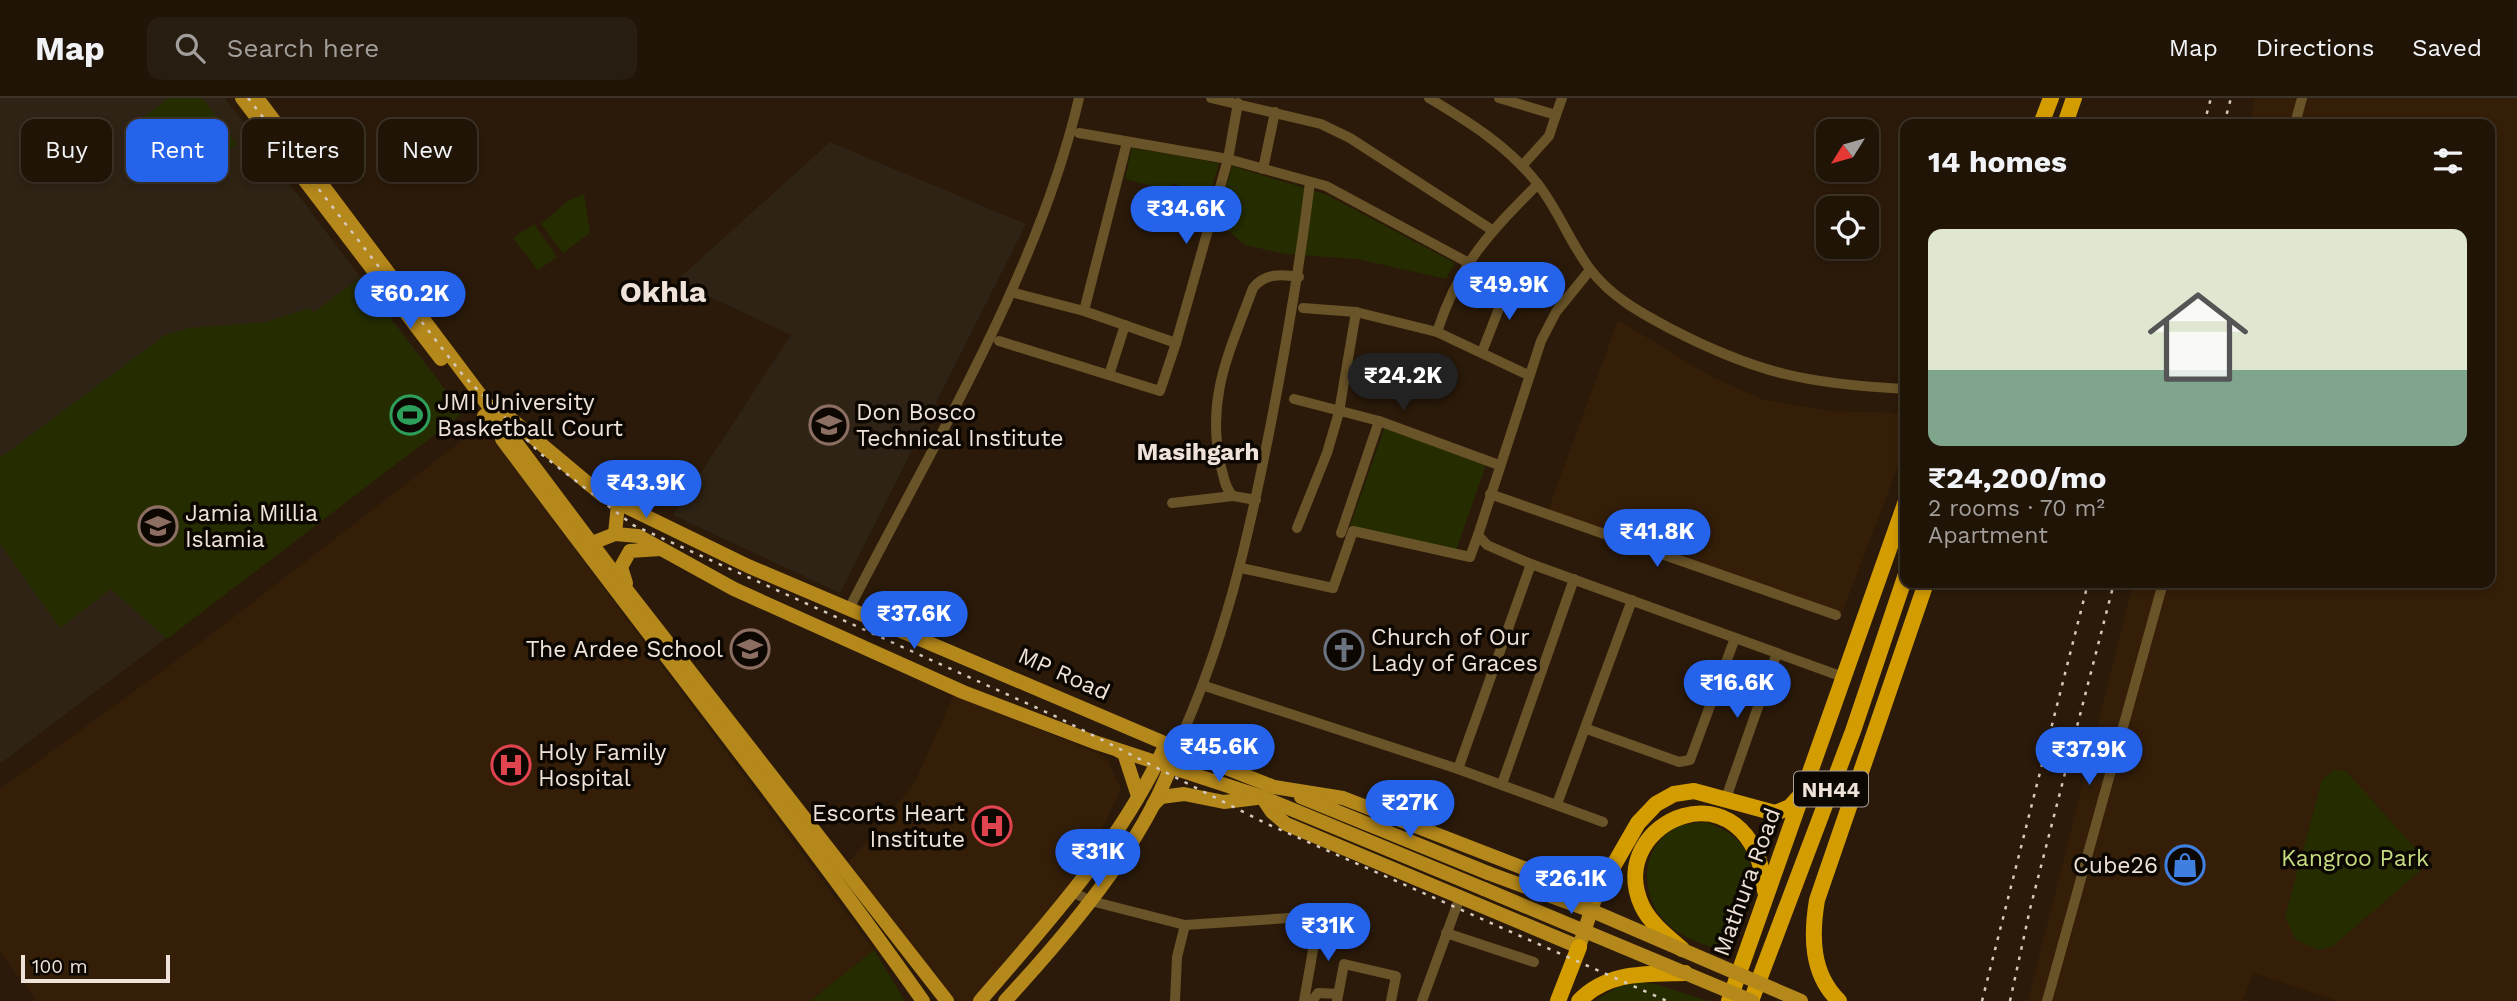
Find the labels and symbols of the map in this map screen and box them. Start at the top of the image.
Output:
north arrow [1816,119,1880,182]
pin: ₹34.6K [1129,186,1243,246]
pin: ₹49.9K [1452,262,1566,322]
pin: ₹60.2K [353,272,467,331]
district label: Okhla [620,274,707,309]
pin: ₹24.2K [1346,354,1460,413]
place label: JMI University Basketball Court [437,389,623,442]
sports icon: JMI University Basketball Court [389,394,431,436]
place label: Don Bosco Technical Institute [856,399,1064,452]
school or university icon: Don Bosco Technical Institute [808,404,850,446]
district label: Masihgarh [1137,438,1259,466]
pin: ₹43.9K [589,460,703,520]
place label: Jamia Millia Islamia [185,500,318,553]
school or university icon: Jamia Millia Islamia [137,505,179,547]
pin: ₹41.8K [1600,510,1714,569]
pin: ₹37.6K [857,592,971,651]
place label: Church of Our Lady of Graces [1371,624,1538,677]
school or university icon: The Ardee School [729,628,771,670]
church icon: Church of Our Lady of Graces [1323,629,1365,671]
place label: The Ardee School [526,636,723,663]
street label: MP Road [1014,642,1114,706]
pin: ₹16.6K [1680,660,1794,720]
pin: ₹45.6K [1162,724,1276,784]
pin: ₹37.9K [2032,728,2146,787]
place label: Holy Family Hospital [538,739,666,792]
hospital icon: Holy Family Hospital [490,744,532,786]
road number: NH44 [1794,772,1868,806]
pin: ₹27K [1369,780,1451,840]
place label: Escorts Heart Institute [812,800,965,853]
street label: Mathura Road [1708,804,1786,960]
hospital icon: Escorts Heart Institute [971,805,1013,847]
pin: ₹31K [1057,830,1139,889]
shop icon: Cube26 [2164,844,2206,886]
park label: Kangroo Park [2281,845,2429,872]
place label: Cube26 [2073,852,2158,879]
pin: ₹26.1K [1514,856,1628,916]
pin: ₹31K [1287,904,1369,963]
scale bar [21,952,170,984]

